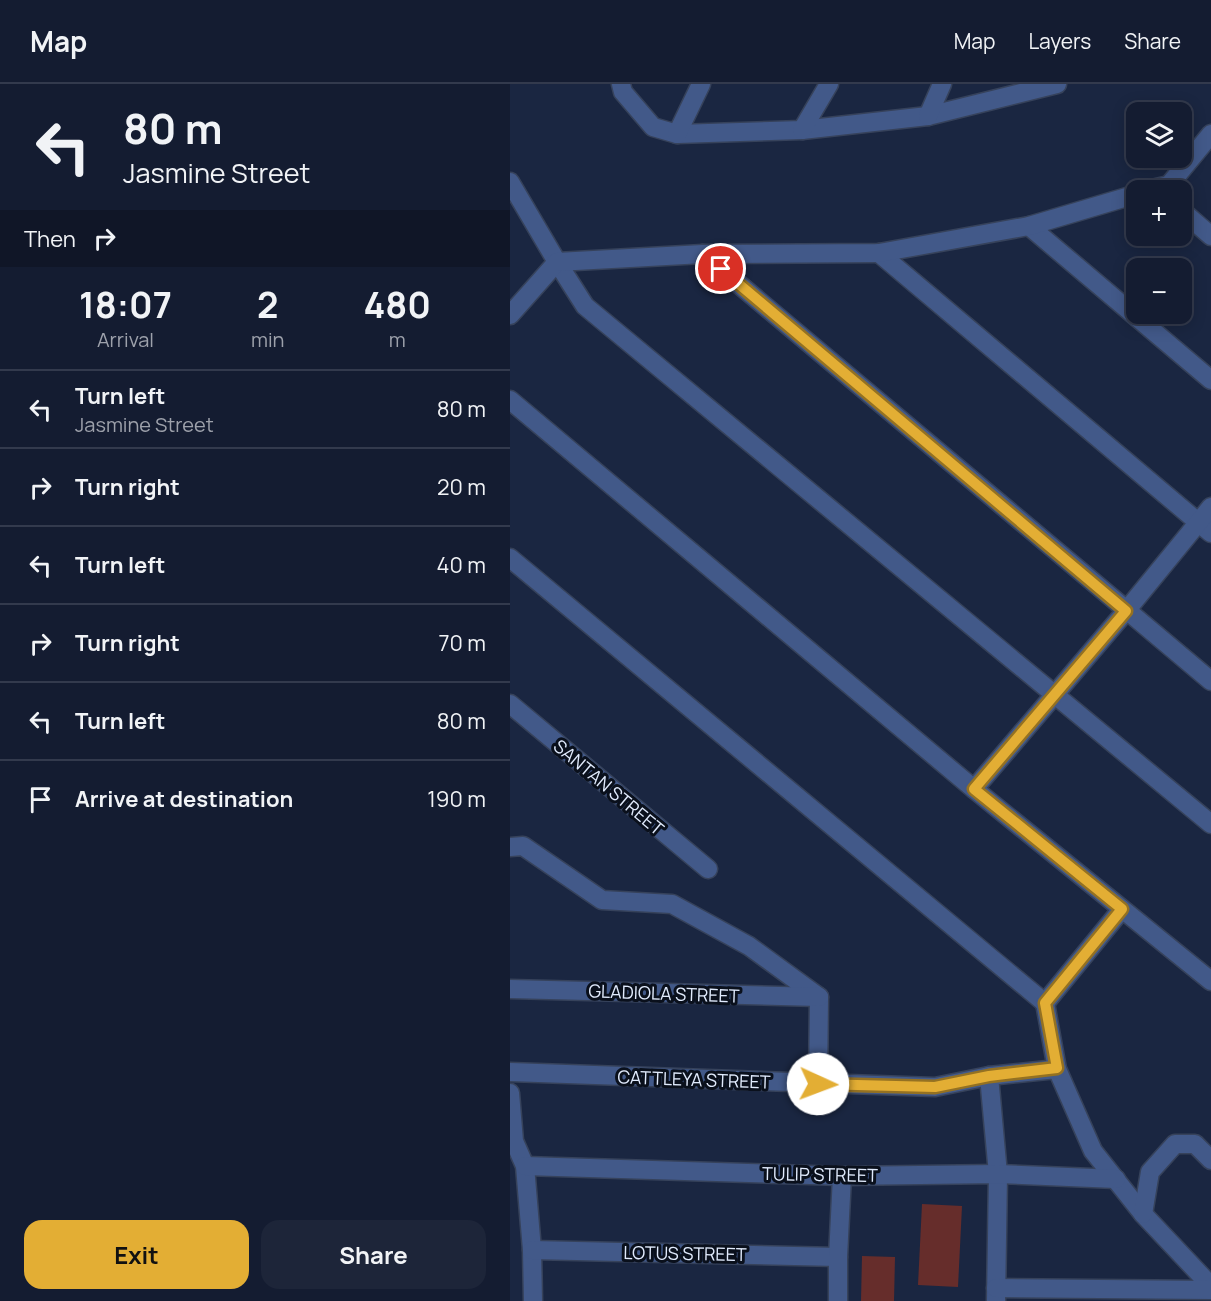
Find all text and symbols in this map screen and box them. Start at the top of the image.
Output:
text: Map [30,22,87,60]
text: Map [954,27,995,55]
text: Layers [1028,27,1091,55]
text: Share [1124,27,1181,55]
text: 80 m [123,99,223,157]
map controls [1126,102,1192,324]
button: layers [1126,102,1192,168]
icon: left [24,108,102,186]
text: Jasmine Street [123,154,310,191]
button: + [1126,180,1192,246]
icon: right [88,222,121,255]
text: Then [24,224,76,254]
pin [695,243,746,294]
icon: arrive [704,252,737,285]
button: − [1126,258,1192,324]
text: 18:07 [79,280,172,329]
text: 2 [257,280,278,329]
text: 480 [363,280,431,329]
text: Arrival [97,326,154,353]
text: min [251,326,284,353]
text: m [389,326,406,353]
text: Turn left [75,381,165,411]
icon: left [24,393,57,426]
text: 80 m [437,394,486,424]
text: Jasmine Street [75,411,214,438]
icon: right [24,471,57,504]
text: Turn right [75,472,180,502]
text: 20 m [437,472,486,502]
icon: left [24,549,57,582]
text: Turn left [75,550,165,580]
text: 40 m [437,550,486,580]
icon: right [24,627,57,660]
text: Turn right [75,628,180,658]
text: 70 m [438,628,486,658]
icon: left [24,705,57,738]
text: Turn left [75,706,165,736]
text: 80 m [437,706,486,736]
street label: SANTAN STREET [549,734,669,840]
icon: arrive [24,783,57,816]
text: Arrive at destination [75,784,293,814]
text: 190 m [427,784,486,814]
street label: GLADIOLA STREET [588,978,740,1008]
position arrow [786,1052,850,1116]
street label: CATTLEYA STREET [617,1064,771,1094]
street label: TULIP STREET [762,1161,878,1187]
button: Exit [24,1220,249,1289]
button: Share [261,1220,486,1289]
street label: LOTUS STREET [623,1240,747,1266]

